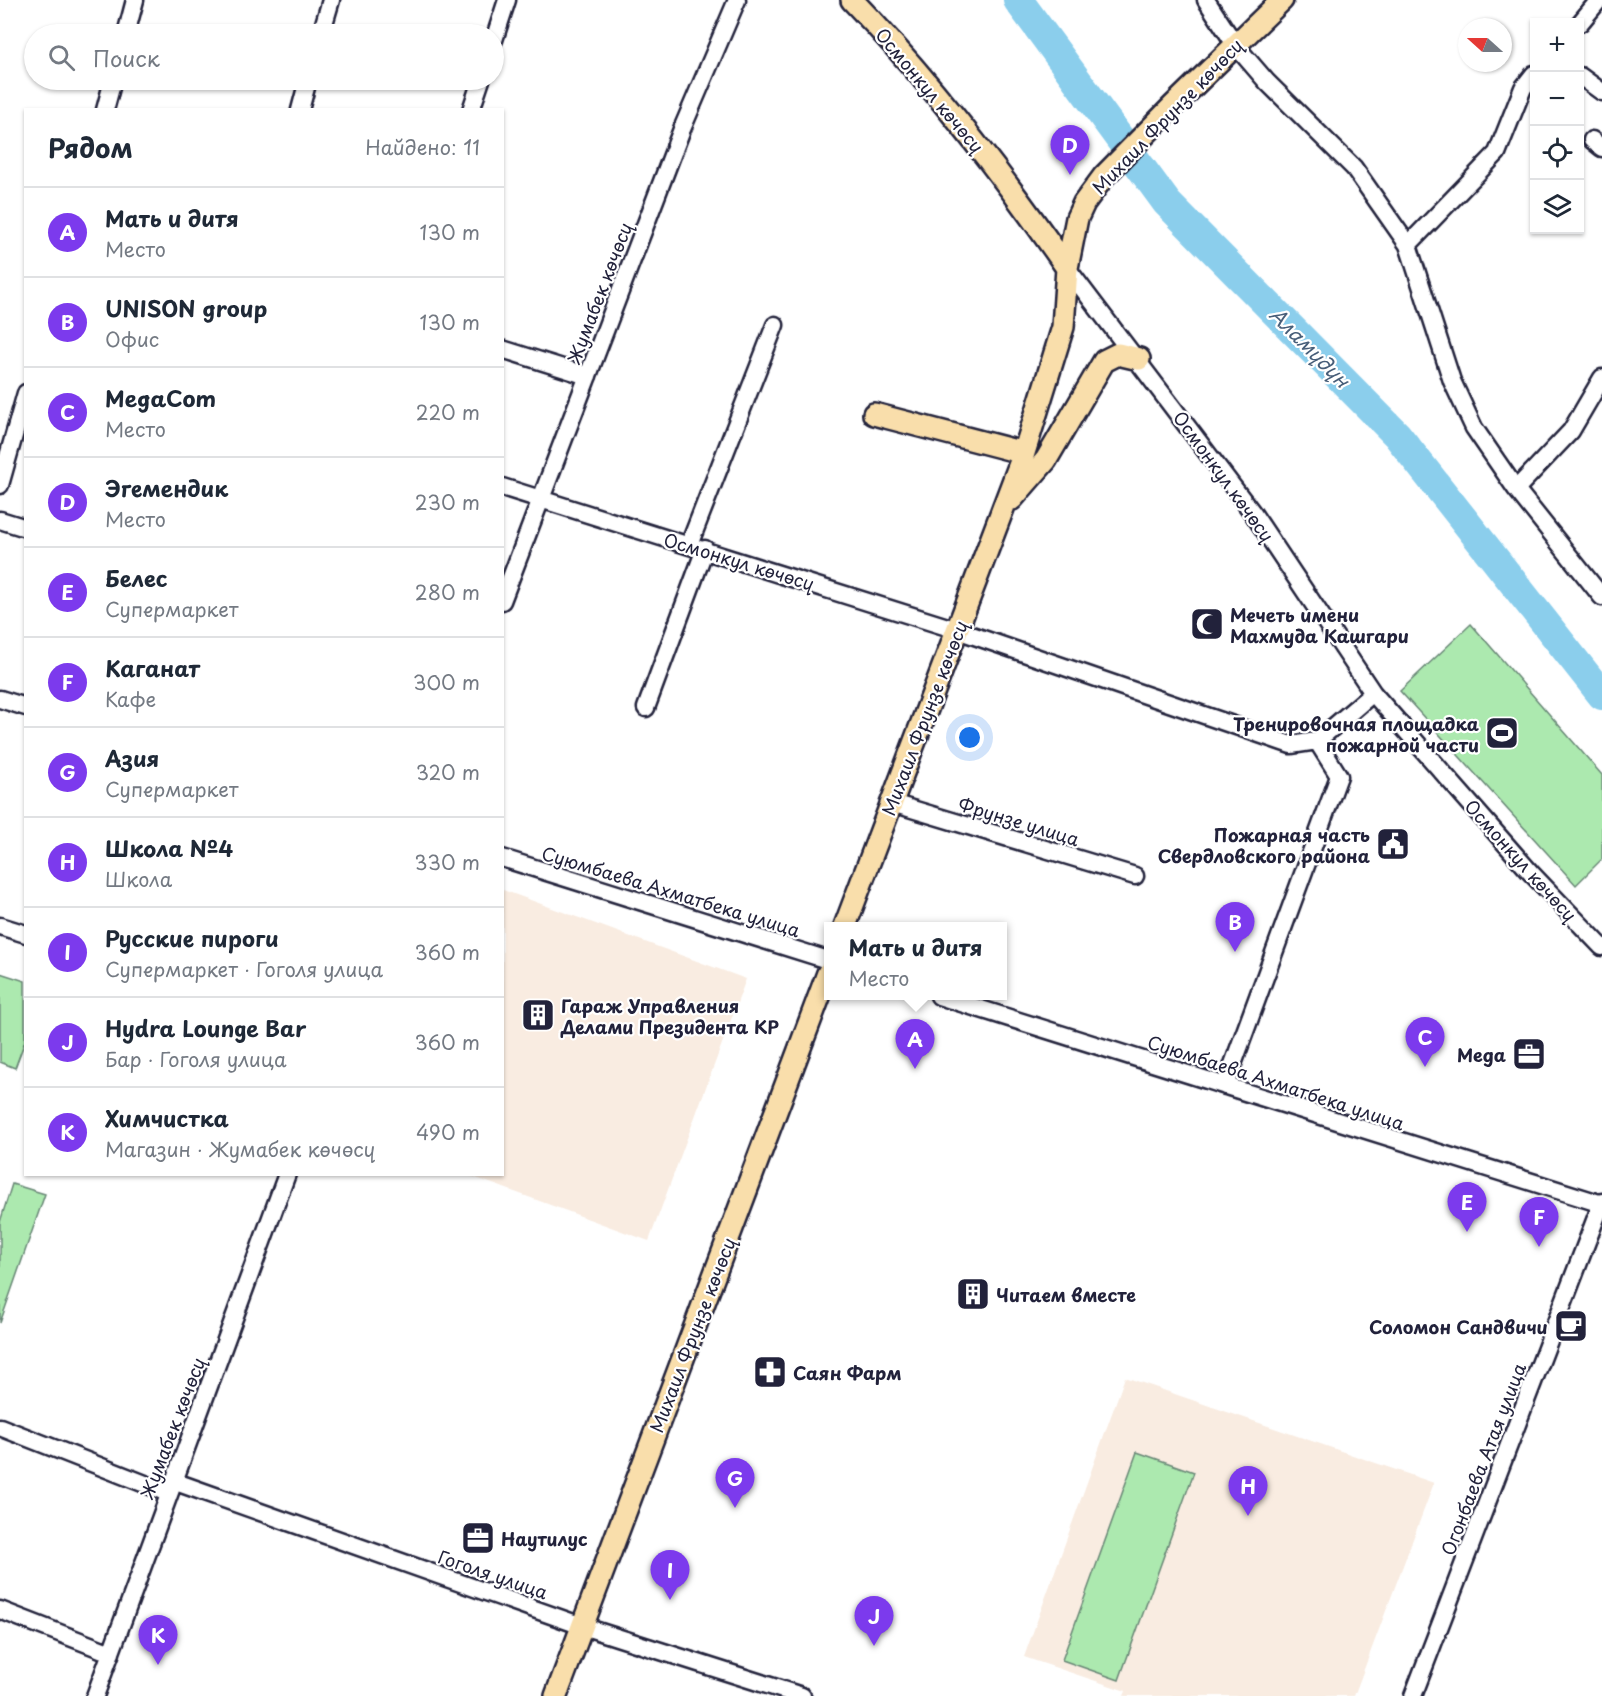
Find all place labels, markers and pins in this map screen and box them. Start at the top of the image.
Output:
pin: D [1050,126,1090,175]
place label: Мечеть имени Махмуда Кашгари [1230,601,1409,649]
mosque icon: Мечеть имени Махмуда Кашгари [1189,606,1225,642]
place label: Тренировочная площадка пожарной части [1233,710,1479,758]
sports icon: Тренировочная площадка пожарной части [1484,715,1520,751]
place label: Пожарная часть Свердловского района [1158,821,1370,869]
public building icon: Пожарная часть Свердловского района [1375,826,1411,862]
pin: B [1216,902,1254,952]
place label: Гараж Управления Делами Президента КР [560,992,779,1040]
building icon: Гараж Управления Делами Президента КР [520,997,556,1033]
pin: C [1406,1018,1444,1067]
pin: A [896,1020,934,1069]
office icon: Mega [1511,1036,1547,1072]
place label: Mega [1457,1041,1506,1068]
pin: E [1448,1182,1486,1232]
pin: F [1520,1198,1558,1247]
building icon: Читаем вместе [955,1276,991,1312]
place label: Читаем вместе [996,1281,1136,1308]
cafe icon: Соломон Сандвичи [1553,1308,1589,1344]
place label: Соломон Сандвичи [1369,1313,1548,1340]
pharmacy icon: Саян Фарм [752,1354,788,1390]
place label: Саян Фарм [793,1359,902,1386]
pin: G [716,1458,754,1508]
pin: H [1228,1466,1268,1516]
office icon: Наутилус [460,1520,496,1556]
place label: Наутилус [501,1525,588,1552]
pin: I [650,1550,690,1600]
pin: J [854,1596,894,1646]
pin: K [138,1616,178,1665]

